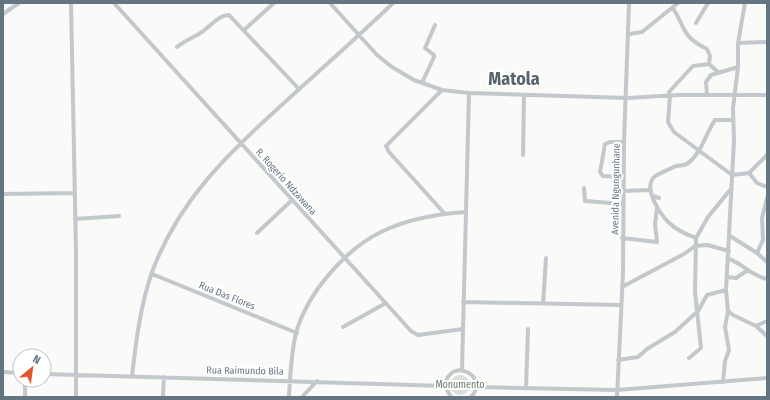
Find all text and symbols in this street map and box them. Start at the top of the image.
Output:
district label: Matola [488,68,540,90]
street label: Avenida Ngungunhane [609,143,623,235]
street label: R. Rogerio Ndzawana [253,146,319,218]
street label: Rua Das Flores [197,279,257,313]
north arrow [12,348,52,388]
text: N [31,352,43,367]
street label: Rua Raimundo Bila [206,364,284,378]
park label: Monumento [435,379,485,391]

